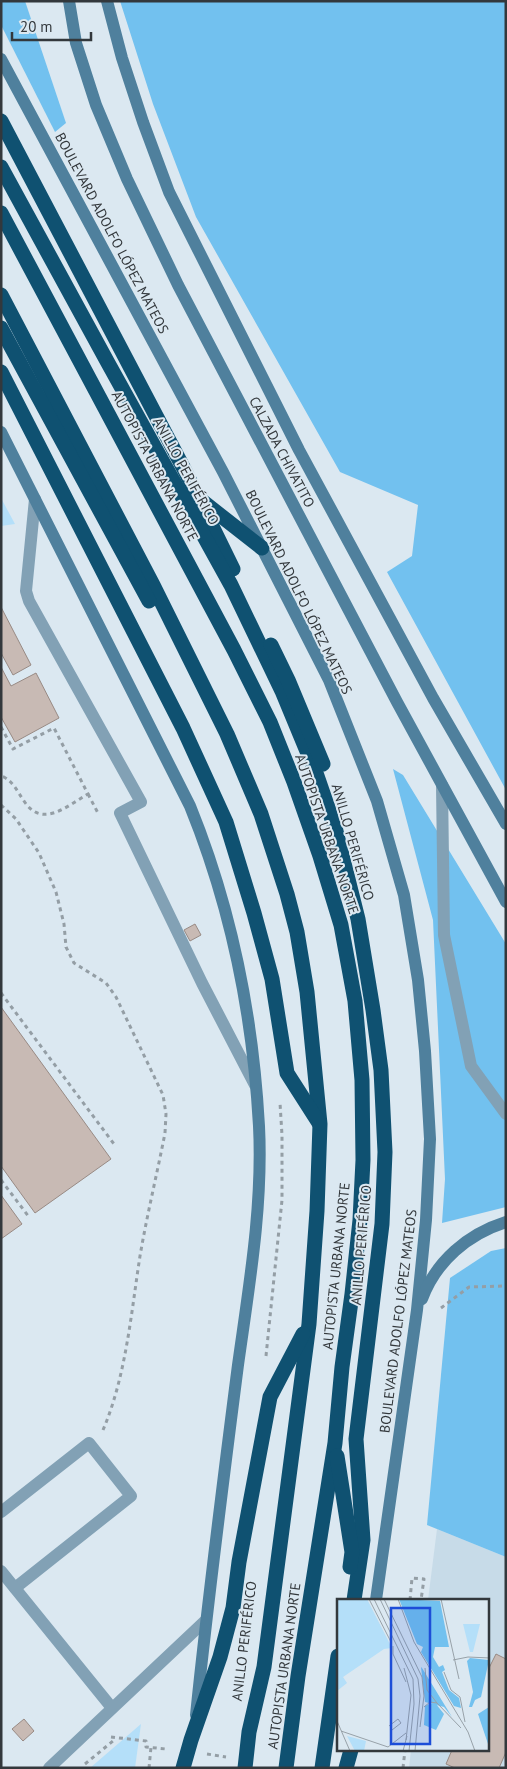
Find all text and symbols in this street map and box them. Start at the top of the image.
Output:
scale bar [12,10,91,42]
text: 20 m [20,17,53,36]
street label: BOULEVARD ADOLFO LÓPEZ MATEOS [51,129,173,337]
street label: AUTOPISTA URBANA NORTE [108,388,202,544]
street label: CALZADA CHIVATITO [245,394,319,510]
street label: ANILLO PERIFÉRICO [149,414,223,528]
street label: BOULEVARD ADOLFO LÓPEZ MATEOS [242,487,356,697]
street label: AUTOPISTA URBANA NORTE [291,752,363,916]
street label: ANILLO PERIFÉRICO [328,782,378,902]
street label: AUTOPISTA URBANA NORTE [318,1182,354,1350]
street label: ANILLO PERIFÉRICO [347,1184,375,1306]
street label: BOULEVARD ADOLFO LÓPEZ MATEOS [375,1208,421,1434]
street label: ANILLO PERIFÉRICO [228,1580,260,1702]
street label: AUTOPISTA URBANA NORTE [263,1582,305,1750]
inset map [337,1599,490,1752]

